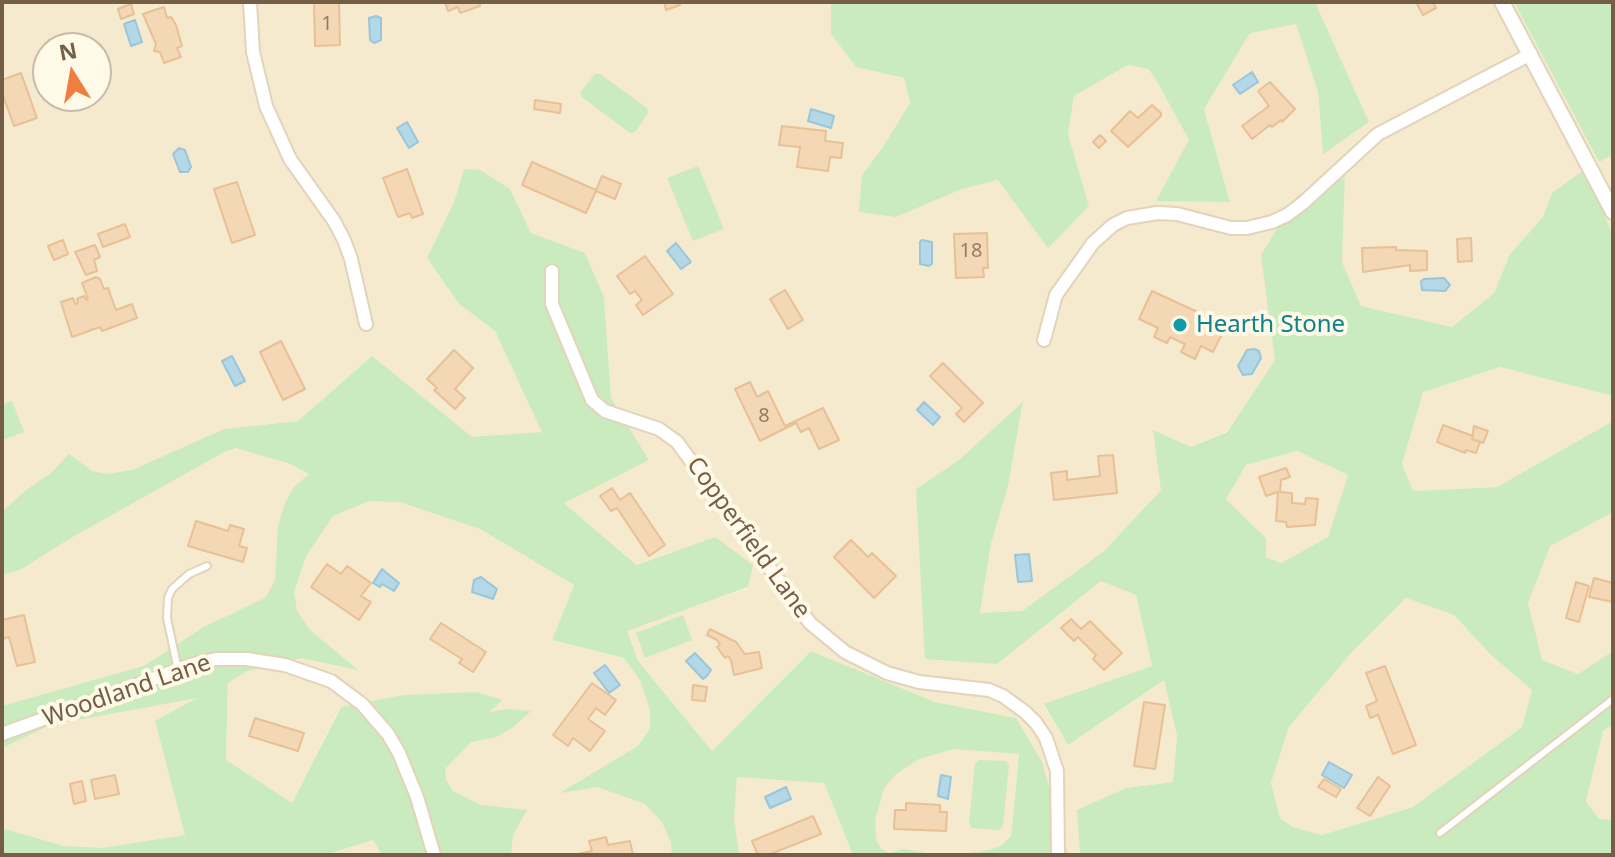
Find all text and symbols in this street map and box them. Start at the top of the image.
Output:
house number: 1 [321,12,333,36]
north arrow [32,32,112,112]
text: N [56,34,79,67]
house number: 18 [960,239,982,263]
place label: Hearth Stone [1196,311,1345,339]
marker: Hearth Stone [1171,316,1189,334]
house number: 8 [758,404,770,428]
street label: Copperfield Lane [680,452,816,624]
street label: Woodland Lane [39,649,215,733]

